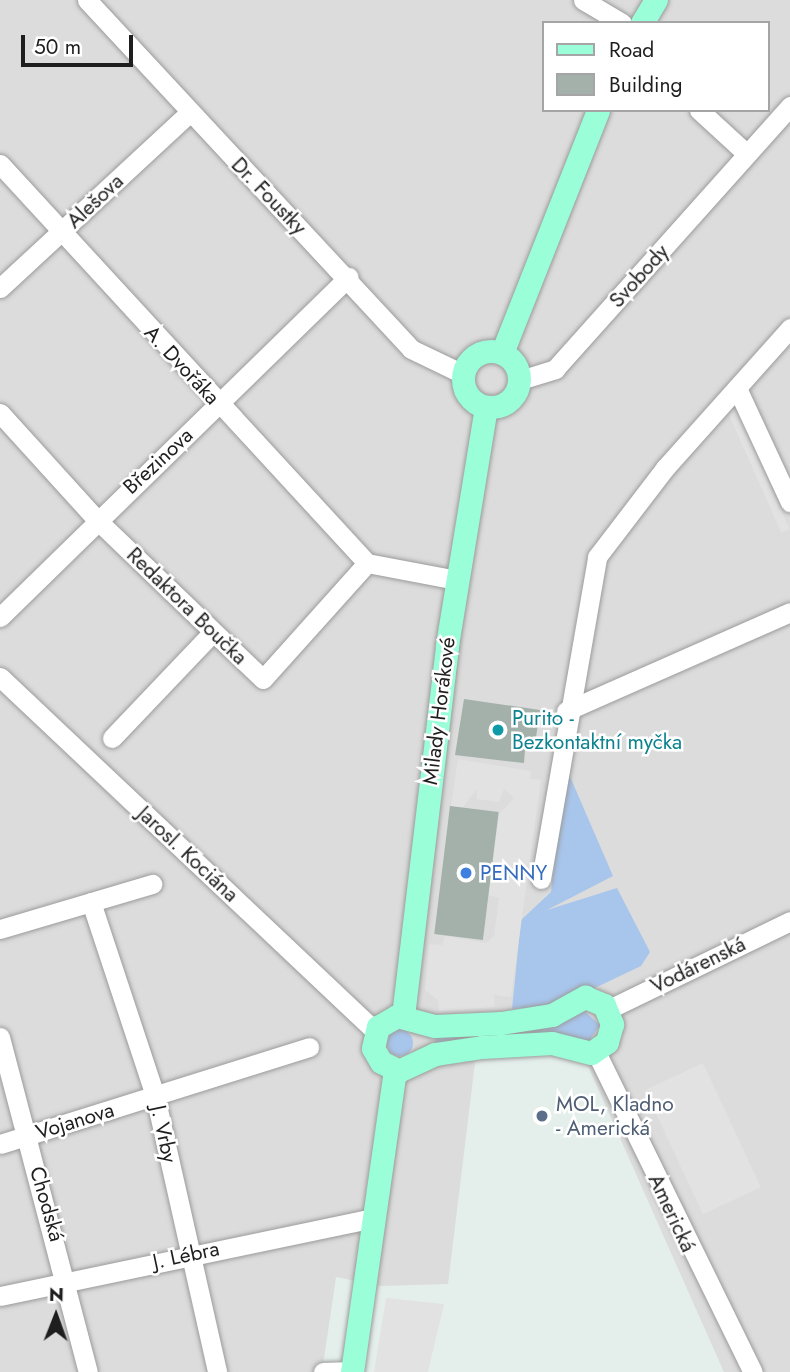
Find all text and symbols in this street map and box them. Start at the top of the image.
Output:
scale bar [24,21,136,65]
legend [542,21,769,112]
text: 50 m [34,32,81,62]
text: Road [609,35,654,65]
text: Building [609,70,682,100]
street label: Dr. Foustky [226,152,312,240]
street label: Alešova [61,168,129,234]
street label: Svobody [604,239,674,313]
street label: A. Dvořáka [139,320,225,410]
street label: Březinova [118,423,198,499]
street label: Redaktora Boučka [122,542,252,670]
street label: Milady Horákové [417,636,461,786]
place label: Purito - Bezkontaktní myčka [512,705,682,755]
marker: Purito - Bezkontaktní myčka [490,722,506,738]
street label: Jarosl. Kociána [132,801,244,907]
place label: PENNY [480,860,547,886]
marker: PENNY [458,865,474,881]
street label: Vodárenská [646,931,750,999]
place label: MOL, Kladno - Americká [556,1091,674,1141]
street label: Vojanova [33,1097,117,1145]
street label: J. Vrby [146,1103,182,1165]
marker: MOL, Kladno - Americká [534,1108,550,1124]
street label: Chodská [24,1164,70,1244]
street label: Americká [643,1170,701,1256]
street label: J. Lébra [151,1236,221,1274]
north arrow [21,1281,91,1351]
text: N [49,1281,64,1308]

